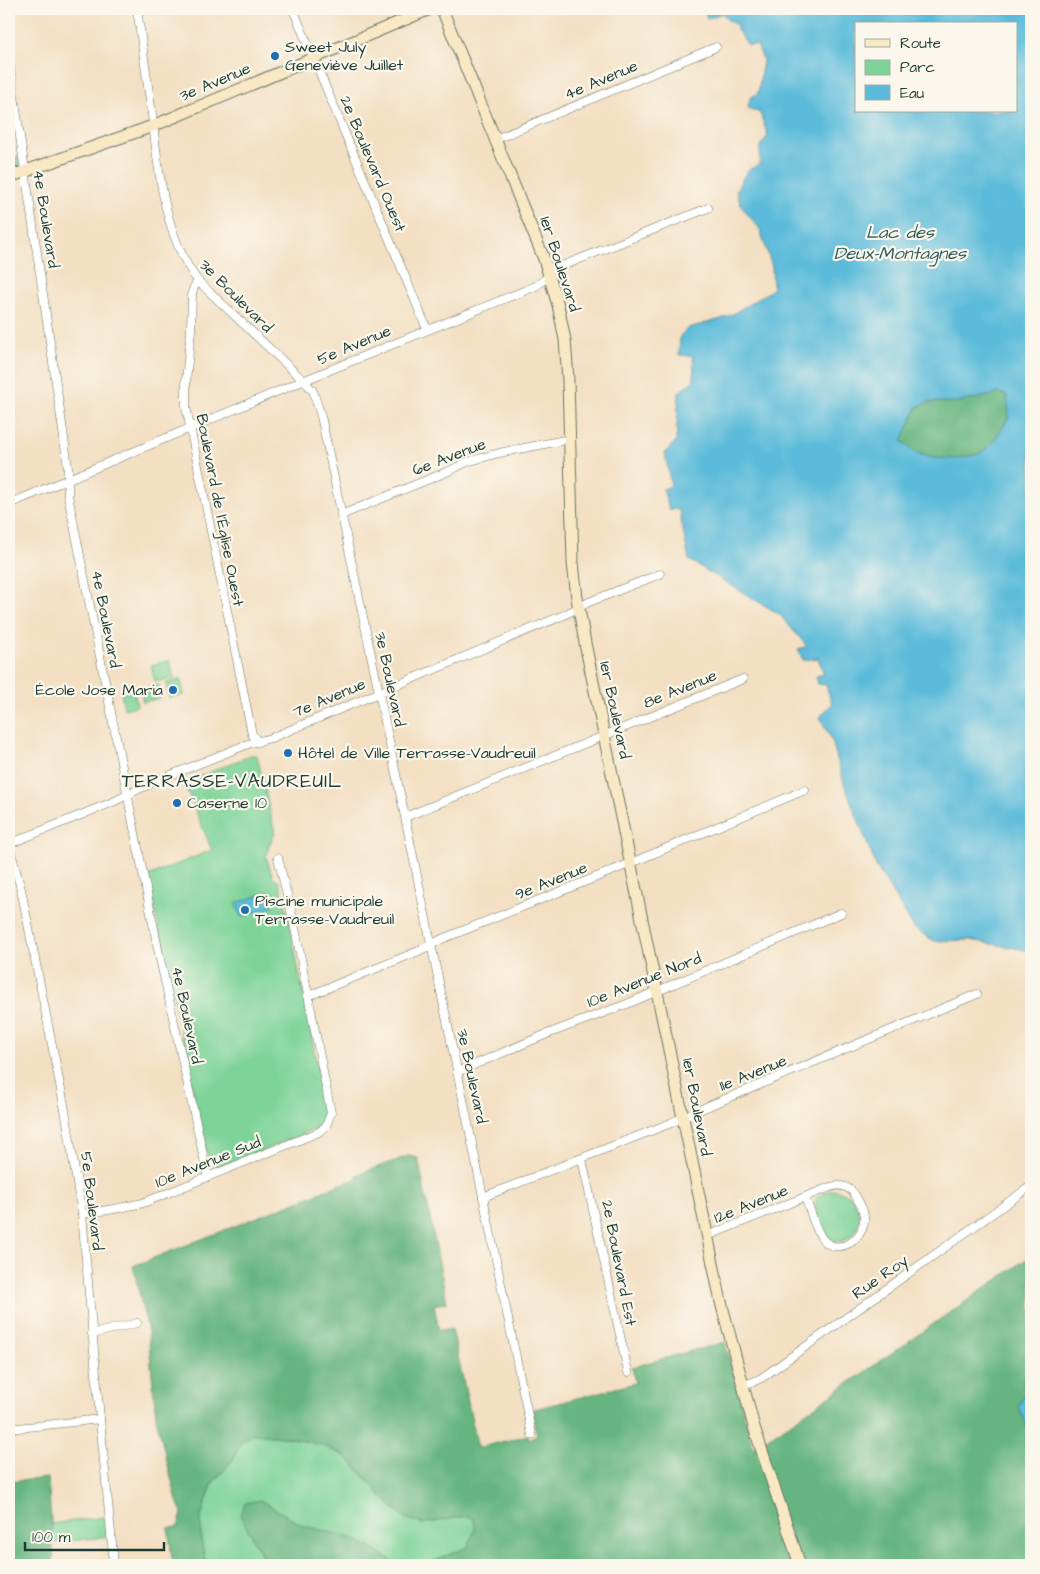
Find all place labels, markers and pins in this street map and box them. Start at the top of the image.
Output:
place label: Sweet July Geneviève Juillet [285,36,404,76]
marker: Sweet July Geneviève Juillet [269,50,281,62]
place label: École Jose Maria [36,679,163,701]
marker: École Jose Maria [167,684,179,696]
place label: Hôtel de Ville Terrasse-Vaudreuil [298,742,536,764]
marker: Hôtel de Ville Terrasse-Vaudreuil [282,747,294,759]
place label: Caserne 10 [187,792,267,814]
marker: Caserne 10 [171,797,183,809]
place label: Piscine municipale Terrasse-Vaudreuil [255,890,394,930]
marker: Piscine municipale Terrasse-Vaudreuil [239,904,251,916]

